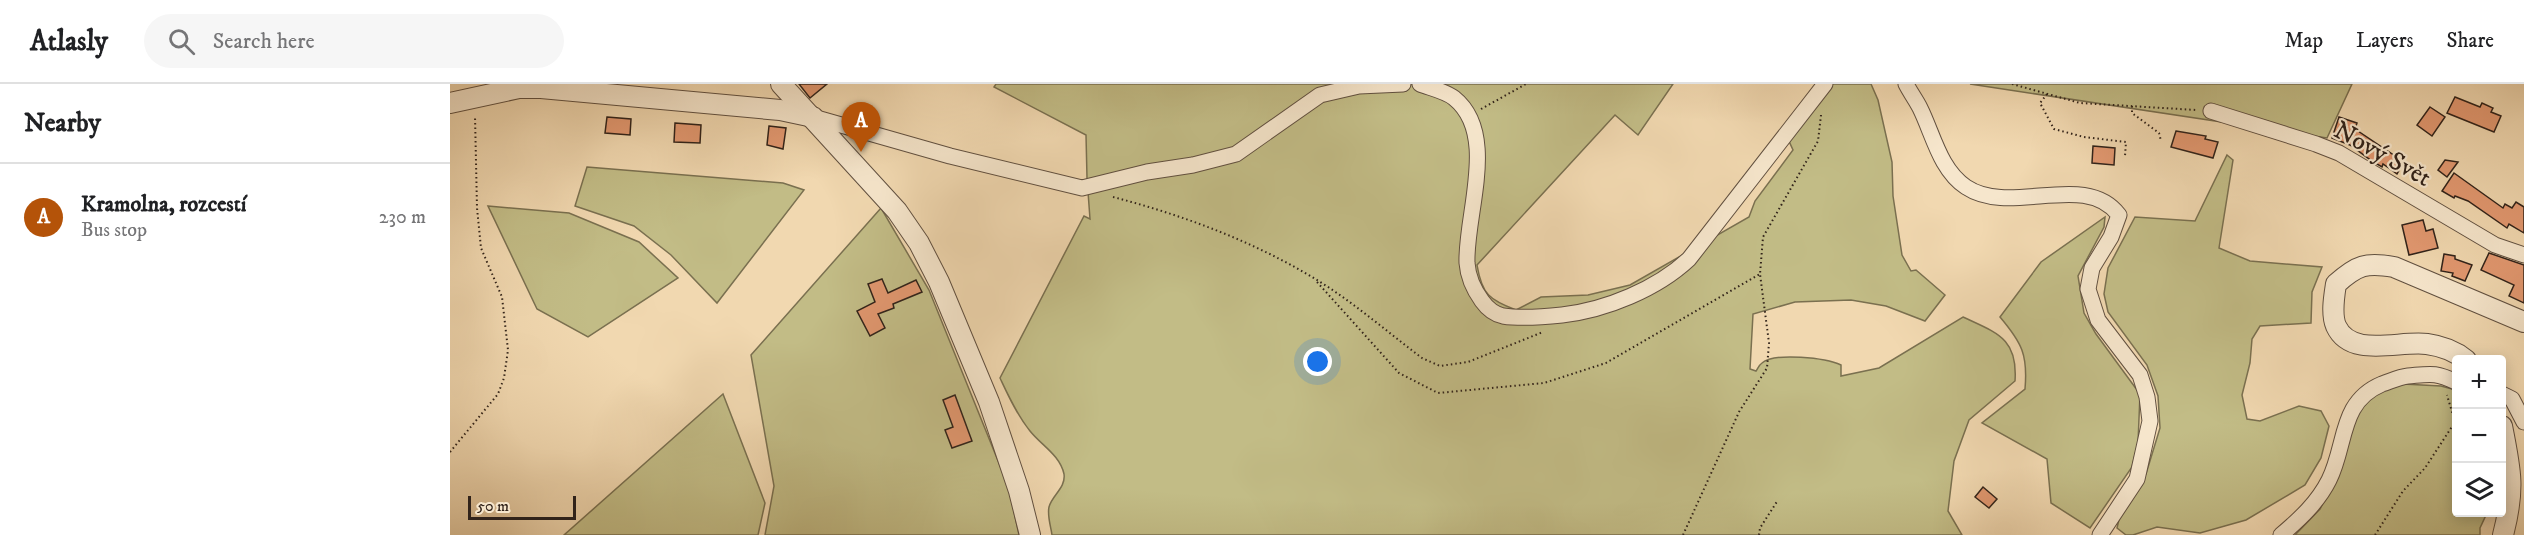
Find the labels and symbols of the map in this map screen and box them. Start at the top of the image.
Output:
pin: A [842,103,880,152]
street label: Nový Svět [2328,114,2437,195]
your location [1303,347,1332,376]
scale bar [468,493,576,520]

